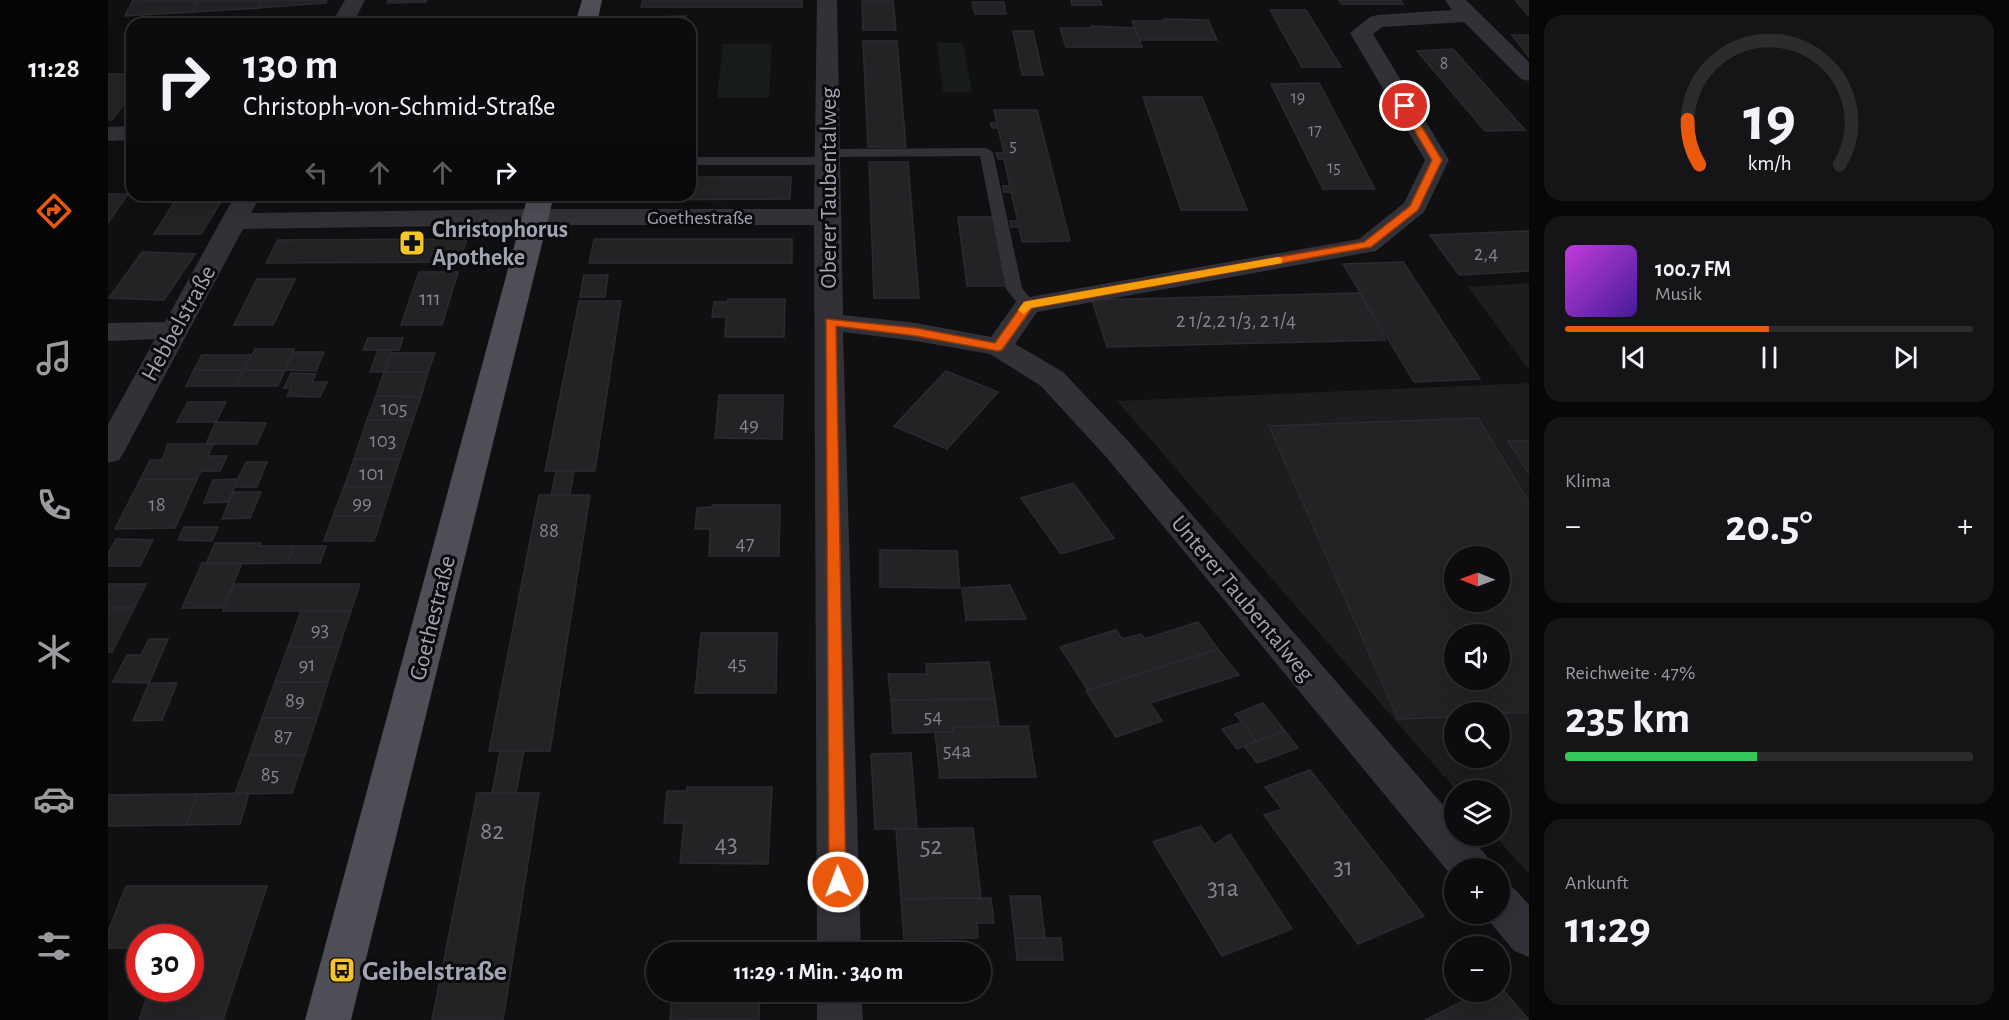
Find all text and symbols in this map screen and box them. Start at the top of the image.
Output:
icon: right [144,42,222,120]
text: 130 m [243,44,338,86]
text: 11:28 [28,55,80,82]
house number: 8 [1440,55,1448,73]
pin [1379,80,1430,131]
street label: Oberer Taubentalweg [817,87,841,289]
house number: 19 [1291,89,1305,107]
icon: arrive [1388,89,1421,122]
text: 19 [1743,89,1795,151]
text: Christoph-von-Schmid-Straße [243,93,556,120]
house number: 17 [1308,122,1322,140]
house number: 5 [1009,137,1017,155]
text: km/h [1747,153,1791,174]
icon: left [300,156,333,189]
icon: ahead [363,156,396,189]
icon: ahead [426,156,459,189]
icon: right [489,156,522,189]
house number: 15 [1327,159,1341,177]
icon: directions [33,190,75,232]
street label: Goethestraße [647,208,753,228]
place label: Christophorus Apotheke [432,218,568,270]
pharmacy icon: Christophorus Apotheke [397,228,427,258]
house number: 2,4 [1474,243,1498,264]
text: 100.7 FM [1655,258,1731,280]
street label: Hebbelstraße [137,262,220,385]
text: Musik [1655,284,1702,304]
house number: 111 [419,288,441,309]
house number: 2 1/2,2 1/3, 2 1/4 [1176,310,1296,331]
icon: music [33,337,75,379]
icon: previous [1617,341,1650,374]
icon: pause [1753,341,1786,374]
icon: next [1889,341,1922,374]
house number: 105 [380,398,408,419]
house number: 49 [739,414,759,435]
house number: 103 [370,430,396,451]
house number: 101 [359,463,385,484]
text: Klima [1565,471,1611,491]
icon: phone [33,484,75,526]
house number: 99 [352,492,372,513]
house number: 18 [148,494,166,515]
text: 20.5° [1725,504,1813,549]
text: − [1565,510,1581,543]
text: + [1957,510,1973,543]
street label: Unterer Taubentalweg [1166,511,1319,686]
house number: 88 [539,520,559,541]
house number: 47 [736,533,755,554]
north arrow [1444,546,1510,612]
map controls [1444,546,1510,1002]
street label: Goethestraße [406,553,460,683]
house number: 93 [311,619,329,640]
button: sound [1444,624,1510,690]
icon: climate [33,631,75,673]
house number: 45 [728,653,746,674]
house number: 91 [298,654,316,675]
text: Reichweite · 47% [1565,663,1695,683]
house number: 89 [285,690,305,711]
text: 235 km [1565,696,1690,741]
button: search [1444,702,1510,768]
house number: 54 [924,706,942,727]
house number: 87 [274,726,293,747]
house number: 54a [943,740,972,761]
house number: 85 [261,764,279,785]
icon: car [33,778,75,820]
button: layers [1444,780,1510,846]
house number: 82 [480,818,504,844]
house number: 43 [714,831,738,857]
house number: 52 [920,833,943,859]
position arrow [806,850,870,914]
house number: 31 [1333,854,1353,880]
button: + [1444,858,1510,924]
text: Ankunft [1565,873,1629,893]
house number: 31a [1207,875,1239,901]
text: 11:29 [1565,906,1651,951]
speed limit sign: 30 [126,924,204,1002]
icon: filters [33,925,75,967]
button: − [1444,936,1510,1002]
bus stop icon: Geibelstraße [327,955,357,985]
place label: Geibelstraße [362,958,507,986]
text: 11:29 · 1 Min. · 340 m [734,961,903,983]

